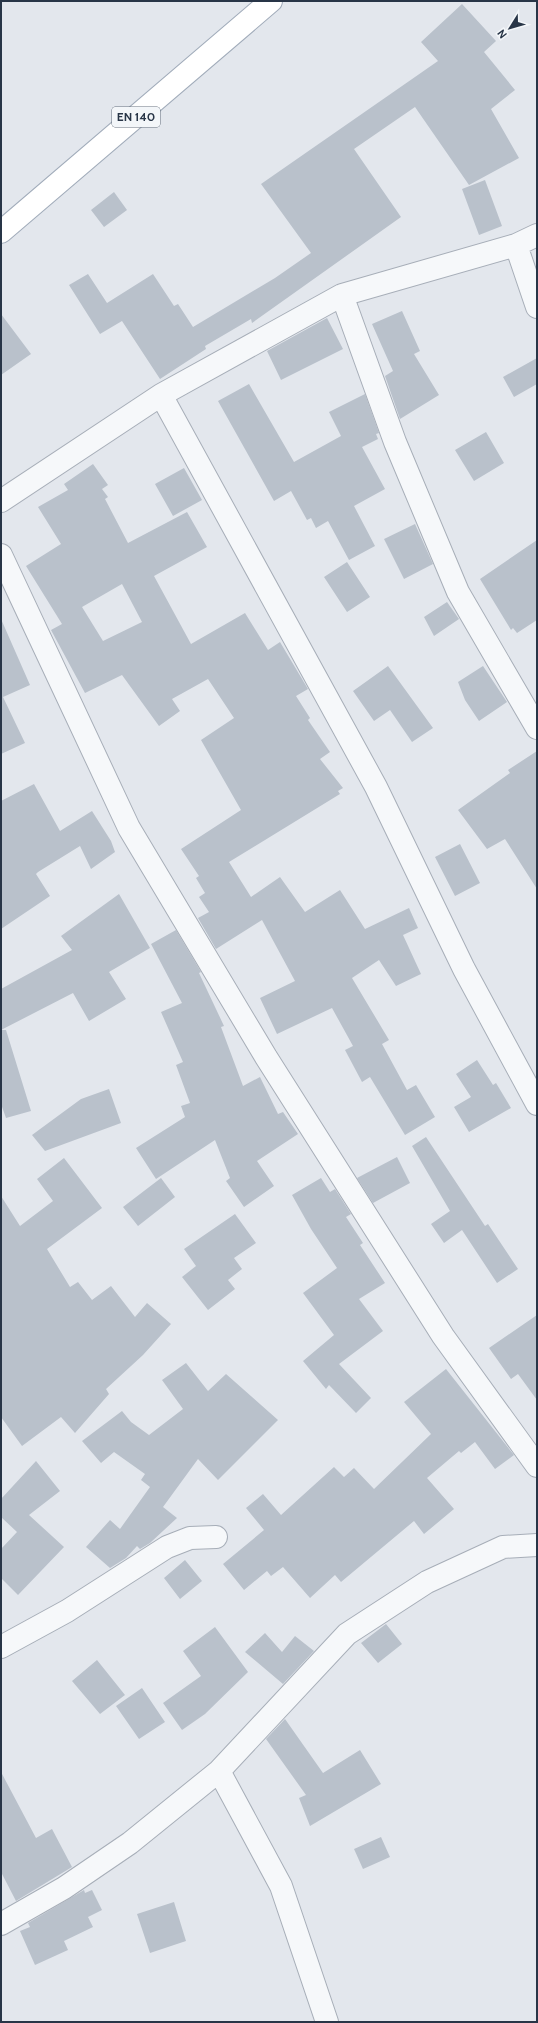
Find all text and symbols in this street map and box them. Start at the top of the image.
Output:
north arrow [490,8,530,48]
text: N [494,27,510,41]
road number: EN 140 [112,107,160,127]

